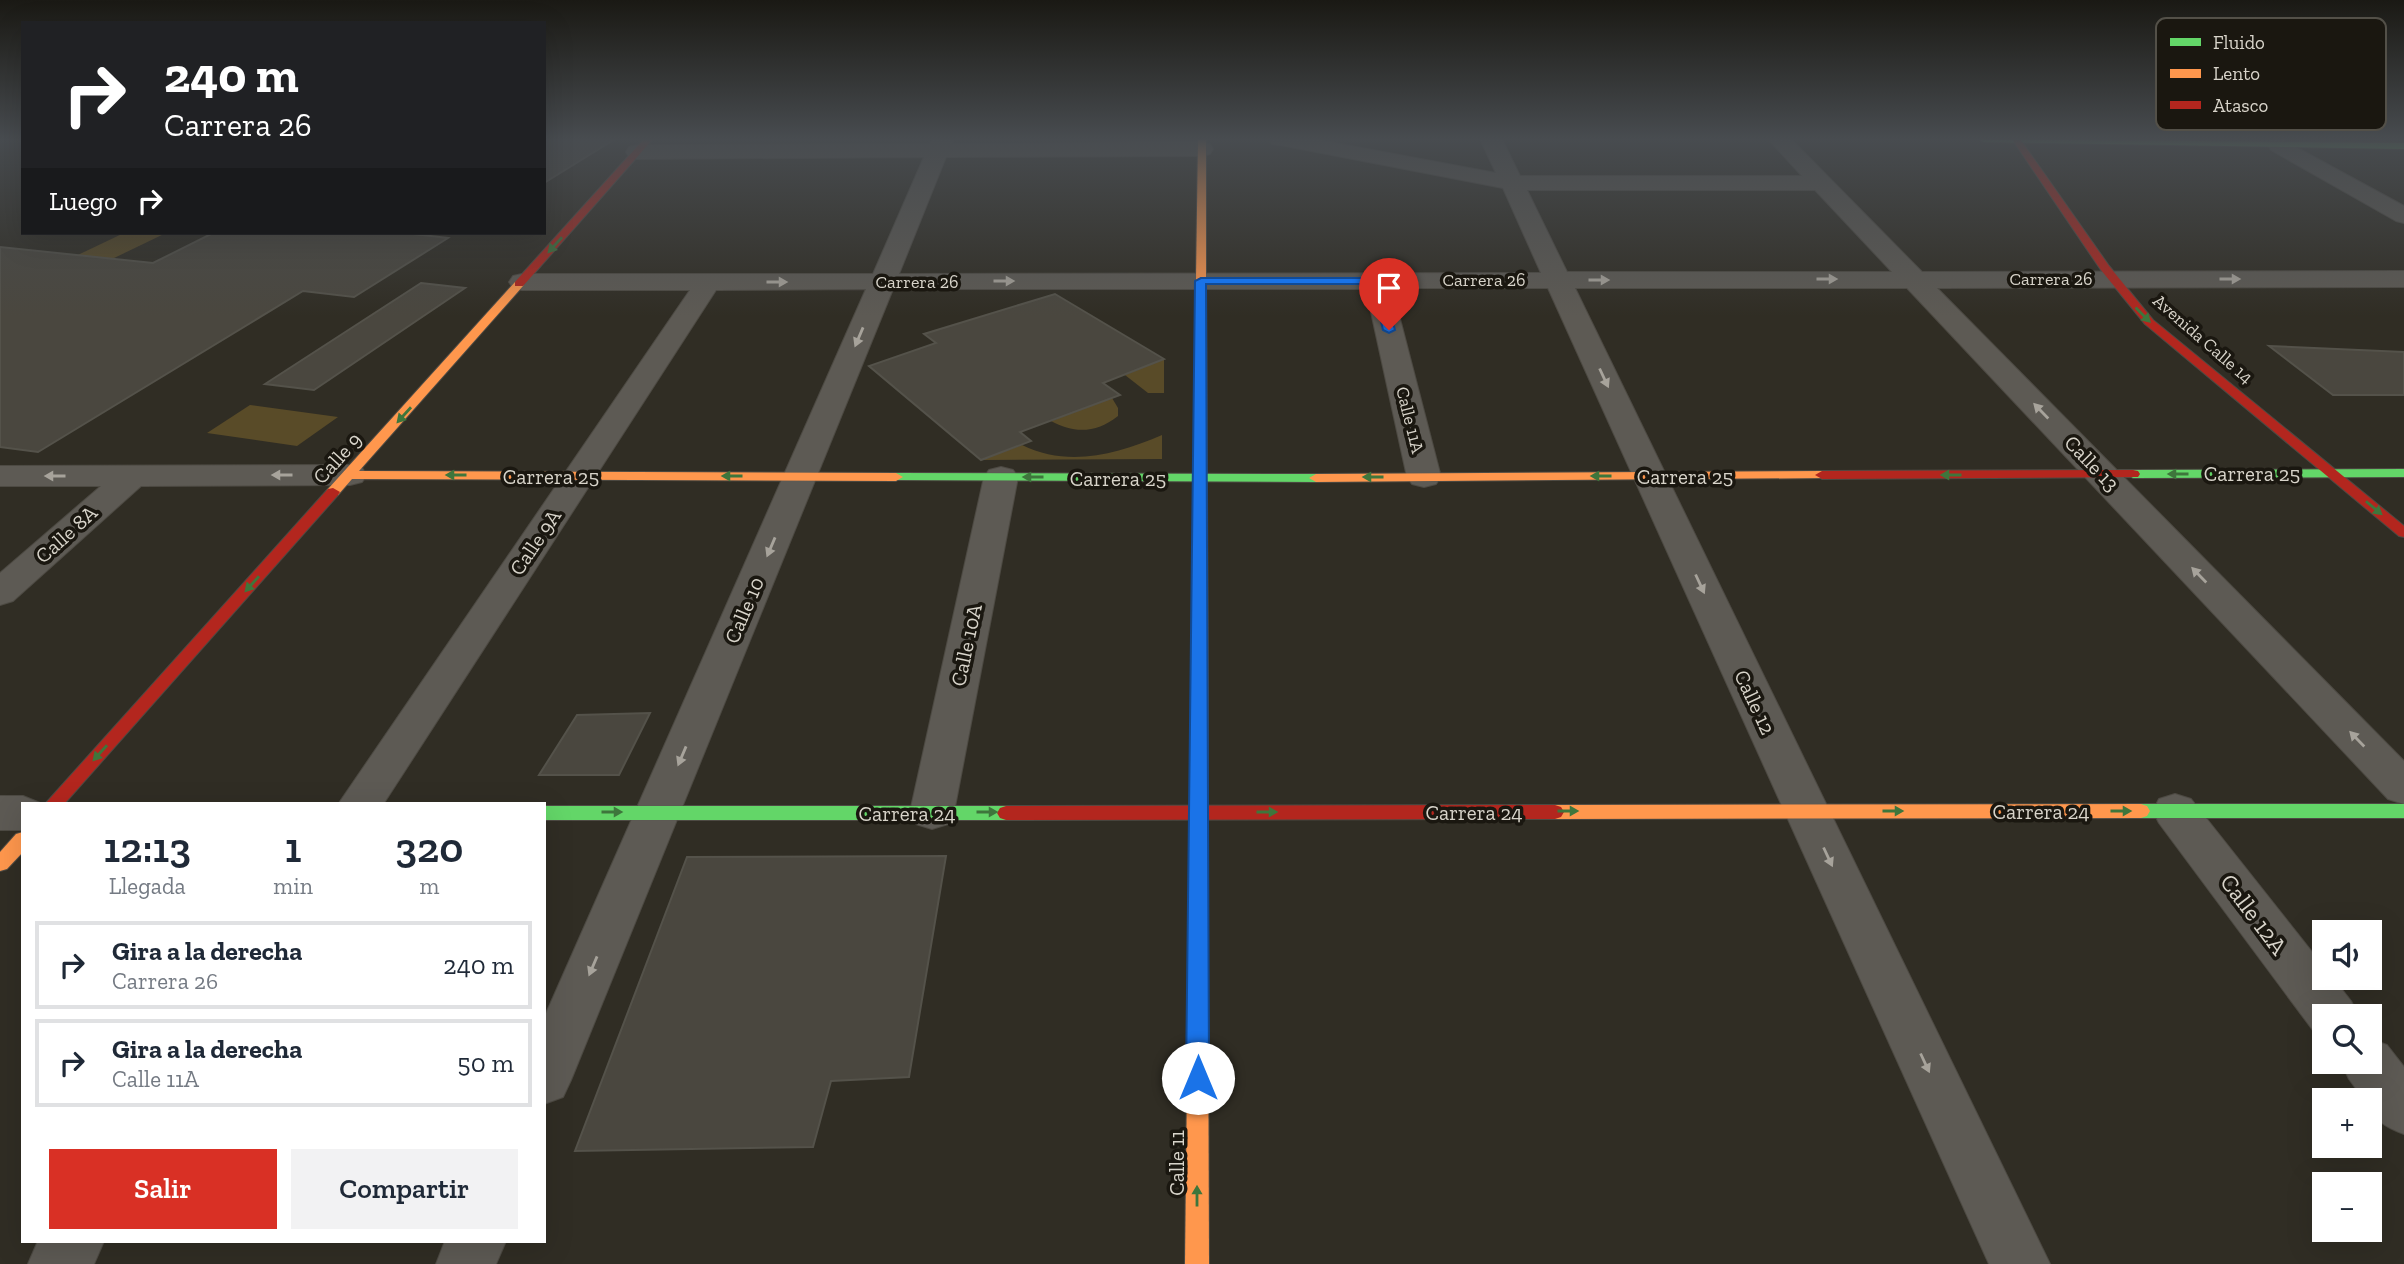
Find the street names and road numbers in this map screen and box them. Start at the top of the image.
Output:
street label: Carrera 26 [2009,268,2093,290]
street label: Carrera 26 [1442,269,1526,291]
street label: Carrera 26 [875,271,959,293]
street label: Avenida Calle 14 [2149,290,2258,389]
street label: Calle 11A [1391,384,1429,456]
street label: Calle 9 [307,427,367,489]
street label: Calle 13 [2059,430,2125,496]
street label: Carrera 25 [2204,461,2300,486]
street label: Carrera 25 [503,464,599,489]
street label: Carrera 25 [1637,464,1733,489]
street label: Carrera 25 [1070,466,1166,491]
street label: Calle 8A [30,500,102,568]
street label: Calle 9A [504,504,566,580]
street label: Calle 10 [719,573,769,647]
street label: Calle 10A [945,601,987,688]
street label: Calle 12 [1729,666,1781,738]
street label: Carrera 24 [1992,799,2090,824]
street label: Carrera 24 [1425,800,1523,825]
street label: Carrera 24 [858,801,956,826]
street label: Calle 12A [2214,868,2294,961]
street label: Calle 11 [1164,1130,1189,1196]

